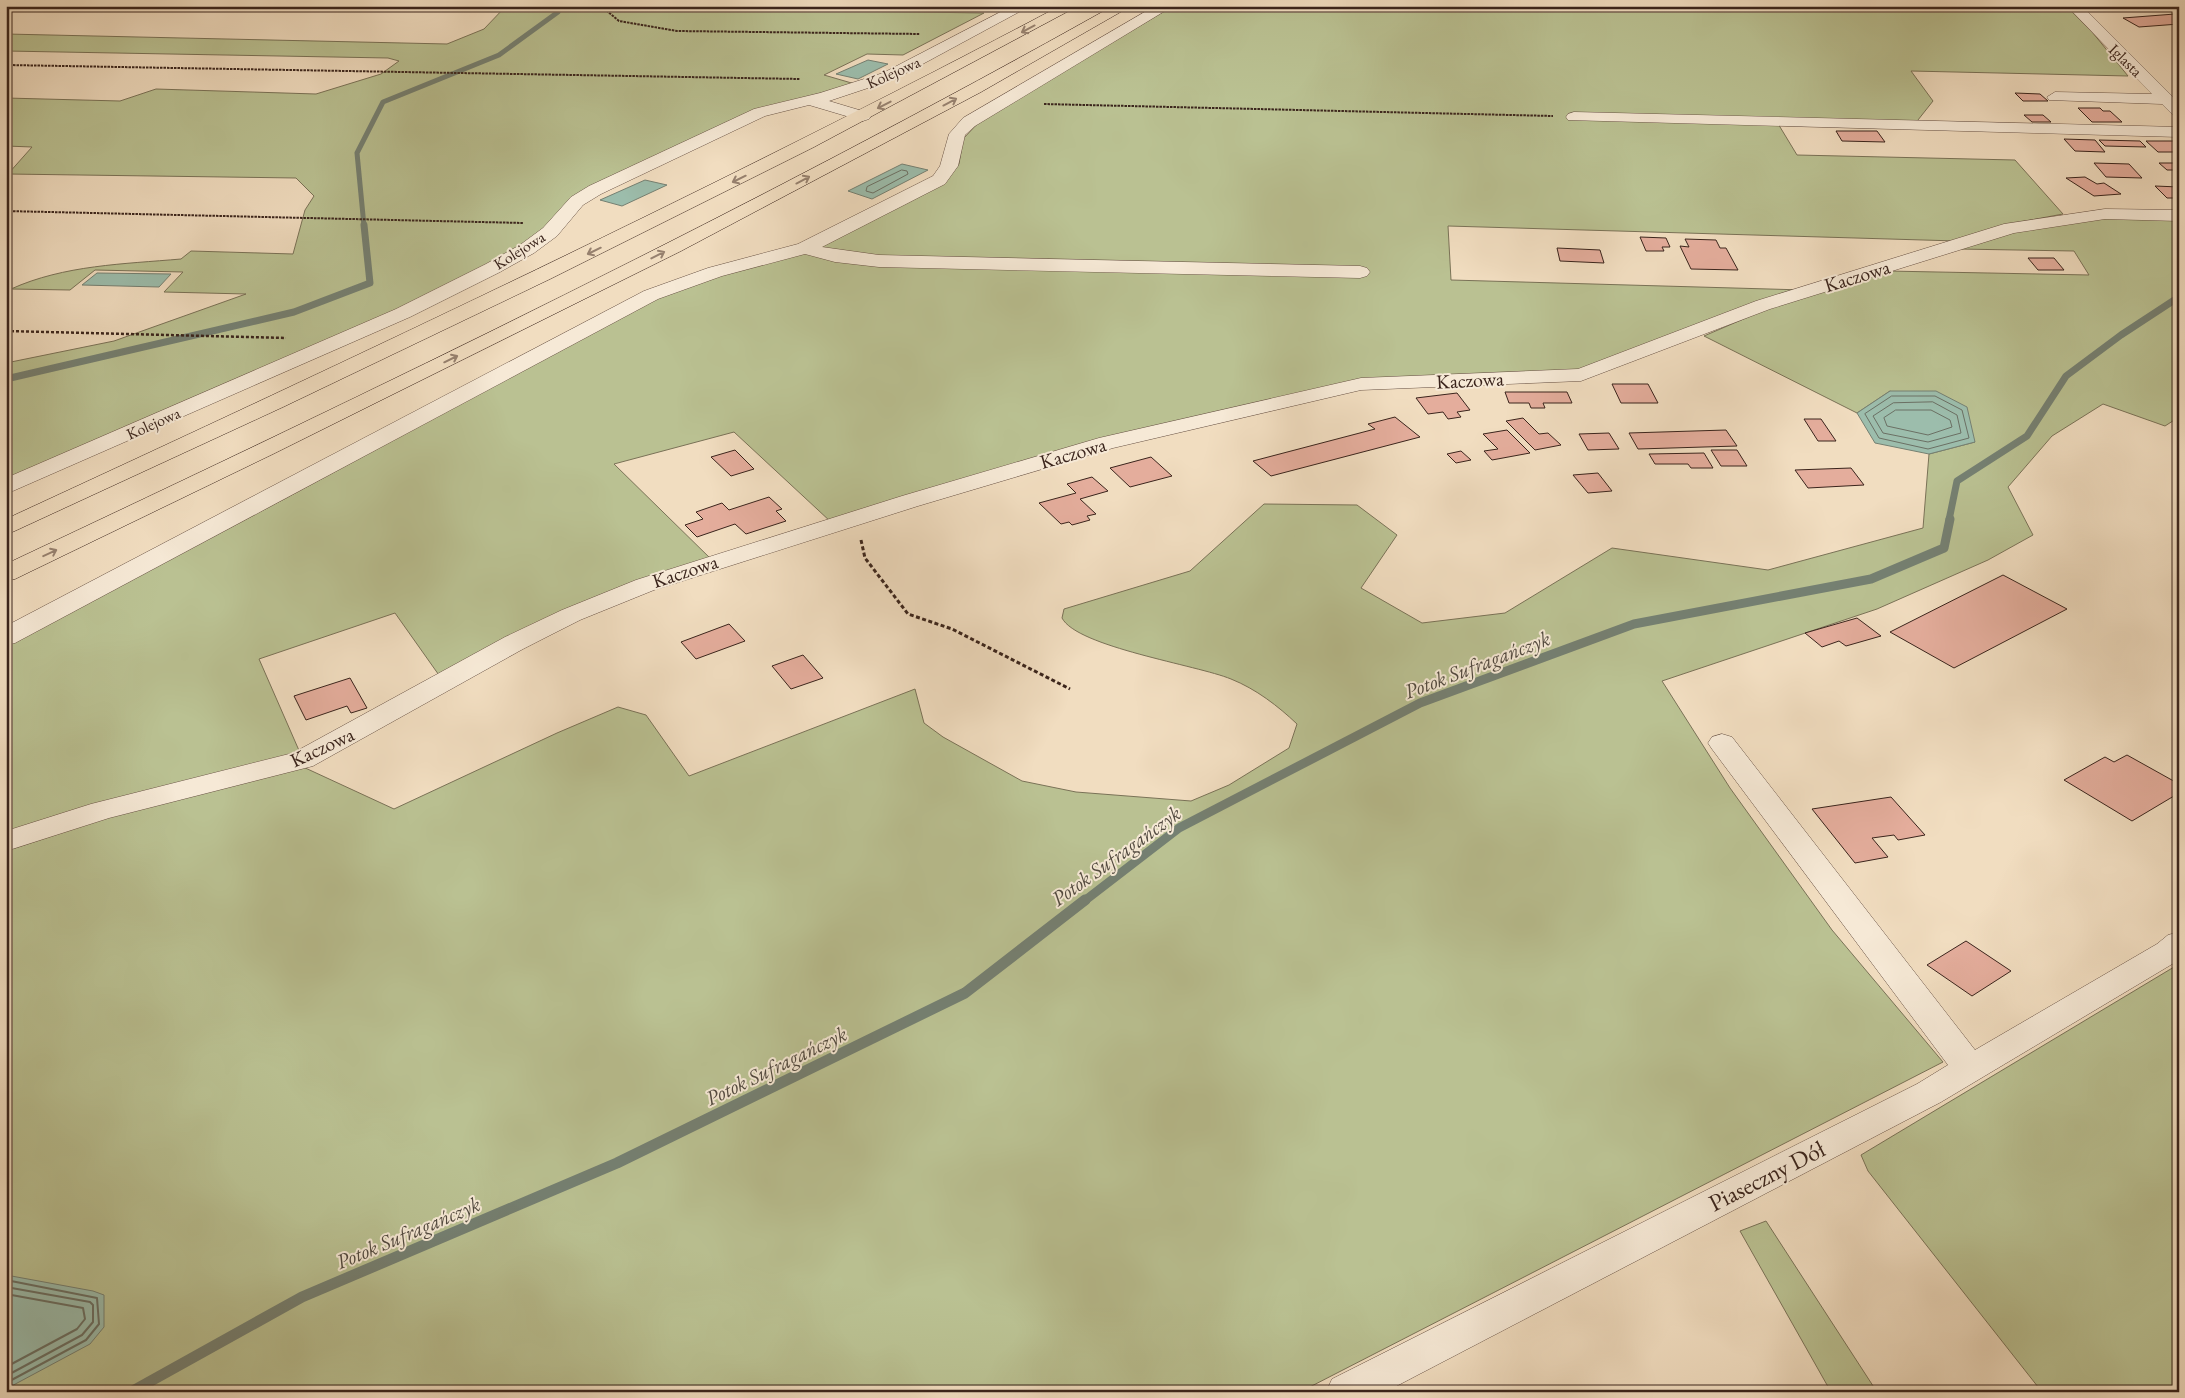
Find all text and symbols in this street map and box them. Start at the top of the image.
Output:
one-way arrow [1021,25,1036,35]
street label: Iglasta [2104,39,2147,82]
street label: Kolejowa [863,51,924,94]
one-way arrow [942,97,957,107]
one-way arrow [877,101,892,110]
one-way arrow [732,175,747,184]
one-way arrow [795,175,810,185]
street label: Kolejowa [490,226,550,274]
one-way arrow [586,246,601,256]
one-way arrow [651,250,666,260]
street label: Kaczowa [1821,254,1893,298]
one-way arrow [443,354,458,364]
street label: Kaczowa [1435,365,1505,395]
street label: Kolejowa [123,402,184,445]
street label: Kaczowa [1037,431,1109,475]
one-way arrow [42,548,57,557]
street label: Kaczowa [649,548,721,594]
water label: Potok Sufragańczyk [1400,624,1554,705]
street label: Kaczowa [286,721,358,773]
water label: Potok Sufragańczyk [1045,799,1186,912]
water label: Potok Sufragańczyk [700,1019,851,1112]
street label: Piaseczny Dół [1703,1133,1830,1218]
water label: Potok Sufragańczyk [331,1190,485,1275]

